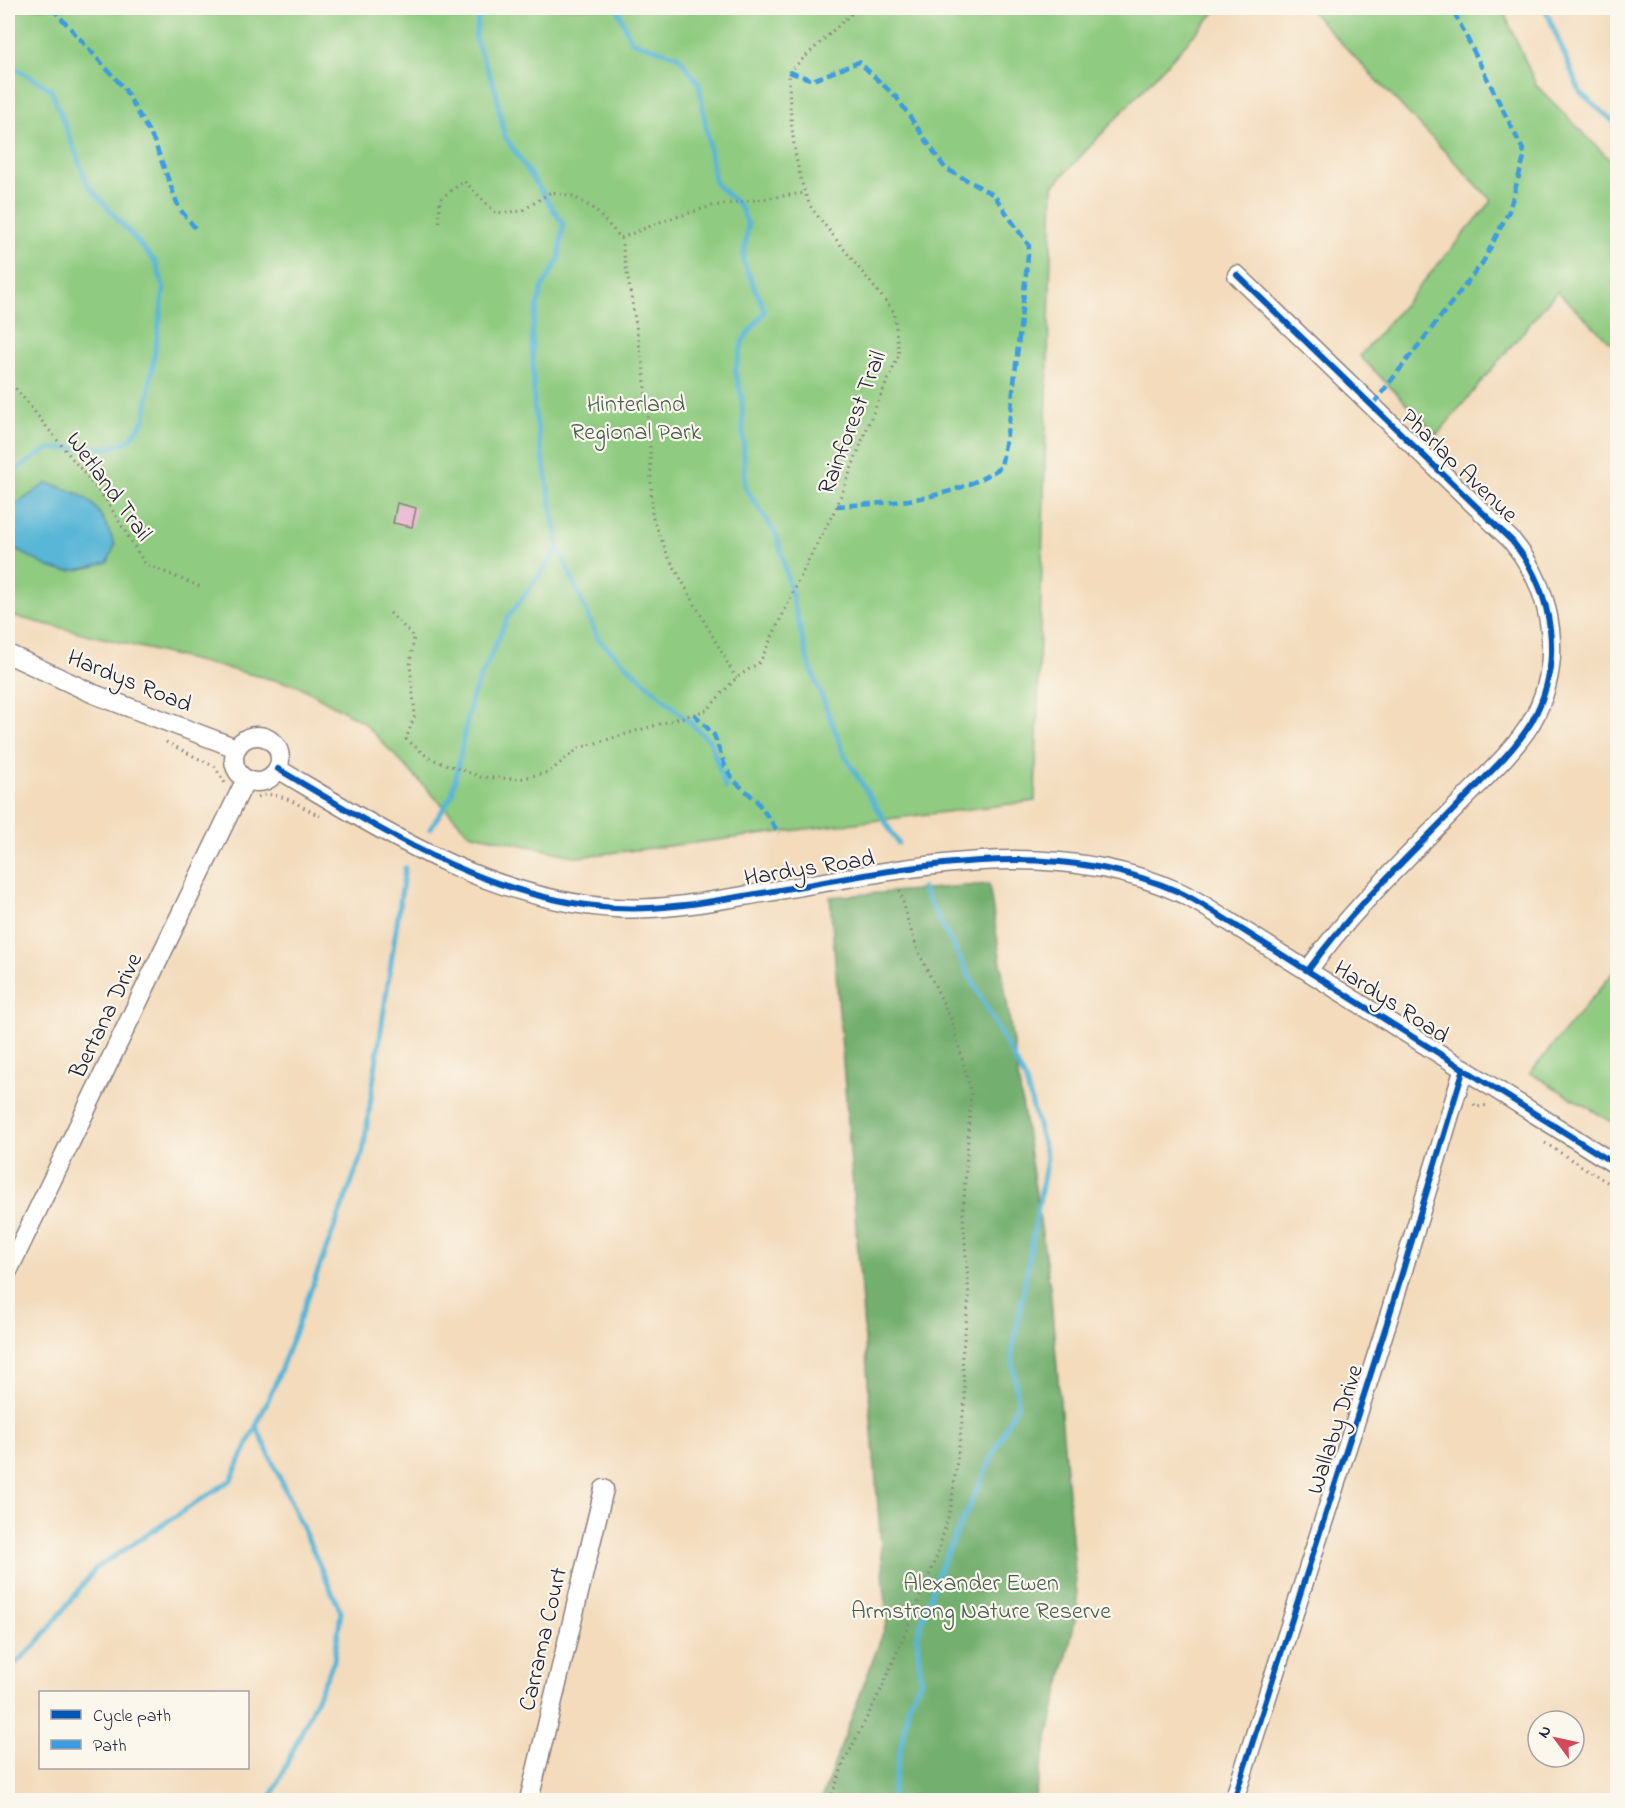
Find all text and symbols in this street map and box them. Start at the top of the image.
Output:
street label: Rainforest Trail [810,346,897,500]
park label: Hinterland Regional Park [571,388,701,451]
street label: Pharlap Avenue [1391,401,1525,532]
street label: Wetland Trail [56,425,160,550]
street label: Hardys Road [61,641,197,724]
street label: Hardys Road [742,842,878,898]
street label: Bertana Drive [61,947,153,1086]
street label: Hardys Road [1325,953,1456,1055]
street label: Wallaby Drive [1299,1360,1375,1500]
street label: Carrama Court [511,1564,578,1715]
park label: Alexander Ewen Armstrong Nature Reserve [851,1567,1111,1630]
legend [39,1691,249,1769]
text: Cycle path [93,1704,171,1730]
north arrow [1526,1709,1586,1769]
text: N [1532,1721,1558,1743]
text: Path [93,1734,127,1760]

